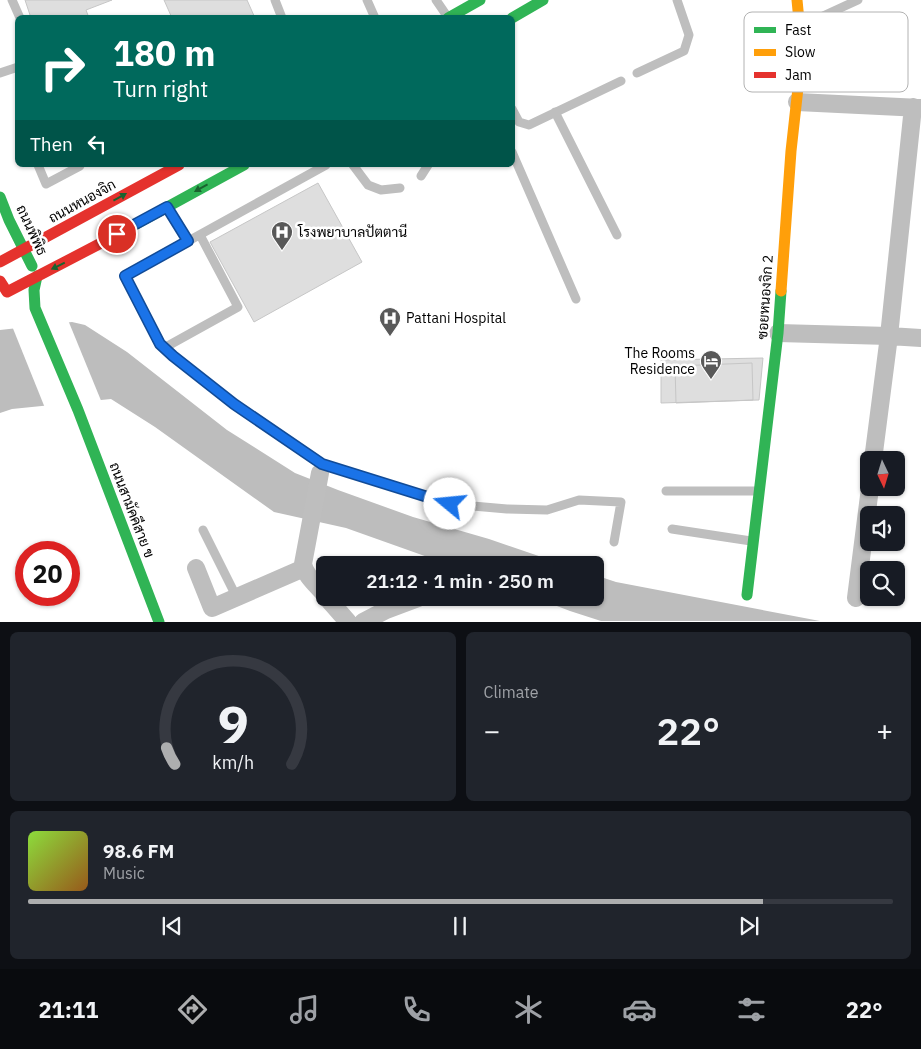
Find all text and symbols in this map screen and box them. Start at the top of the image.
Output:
legend [744,12,908,92]
text: Fast [785,21,811,39]
text: 180 m [113,30,216,76]
icon: right [30,35,95,100]
text: Slow [785,43,816,61]
text: Jam [785,66,812,84]
text: Turn right [113,74,208,103]
icon: left [83,130,111,158]
text: Then [30,132,73,156]
street label: ถนนหนองจิก [45,175,119,227]
one-way arrow [194,184,208,193]
one-way arrow [112,193,127,201]
street label: ถนนพิพิธ [12,202,52,259]
pin [96,213,138,255]
icon: arrive [103,220,131,248]
hospital icon: โรงพยาบาลปัตตานี [270,220,294,251]
place label: โรงพยาบาลปัตตานี [297,223,407,241]
street label: ซอยหนองจิก 2 [753,254,777,340]
one-way arrow [51,262,65,270]
hospital icon: Pattani Hospital [378,306,402,337]
place label: Pattani Hospital [406,309,506,327]
place label: The Rooms Residence [625,344,695,378]
hotel icon: The Rooms Residence [699,349,723,380]
north arrow [860,451,905,496]
map controls [860,451,905,606]
street label: ถนนสามัคคีสาย ข [106,460,158,560]
position arrow [423,477,475,529]
button: sound [860,506,905,551]
speed limit sign: 20 [15,541,80,606]
button: search [860,561,905,606]
text: 21:12 · 1 min · 250 m [366,569,554,593]
text: Climate [484,682,539,702]
text: 9 [217,690,248,757]
text: 22° [657,706,720,755]
text: − [484,712,500,749]
text: + [876,712,893,749]
text: km/h [212,751,254,774]
text: 98.6 FM [103,839,174,863]
text: Music [103,863,145,883]
icon: previous [158,912,186,940]
icon: pause [446,912,474,940]
icon: next [735,912,763,940]
icon: directions [175,992,210,1027]
icon: music [287,992,322,1027]
icon: phone [399,992,434,1027]
icon: climate [511,992,546,1027]
icon: car [622,992,657,1027]
icon: filters [734,992,769,1027]
text: 21:11 [38,995,98,1024]
text: 22° [846,995,883,1024]

